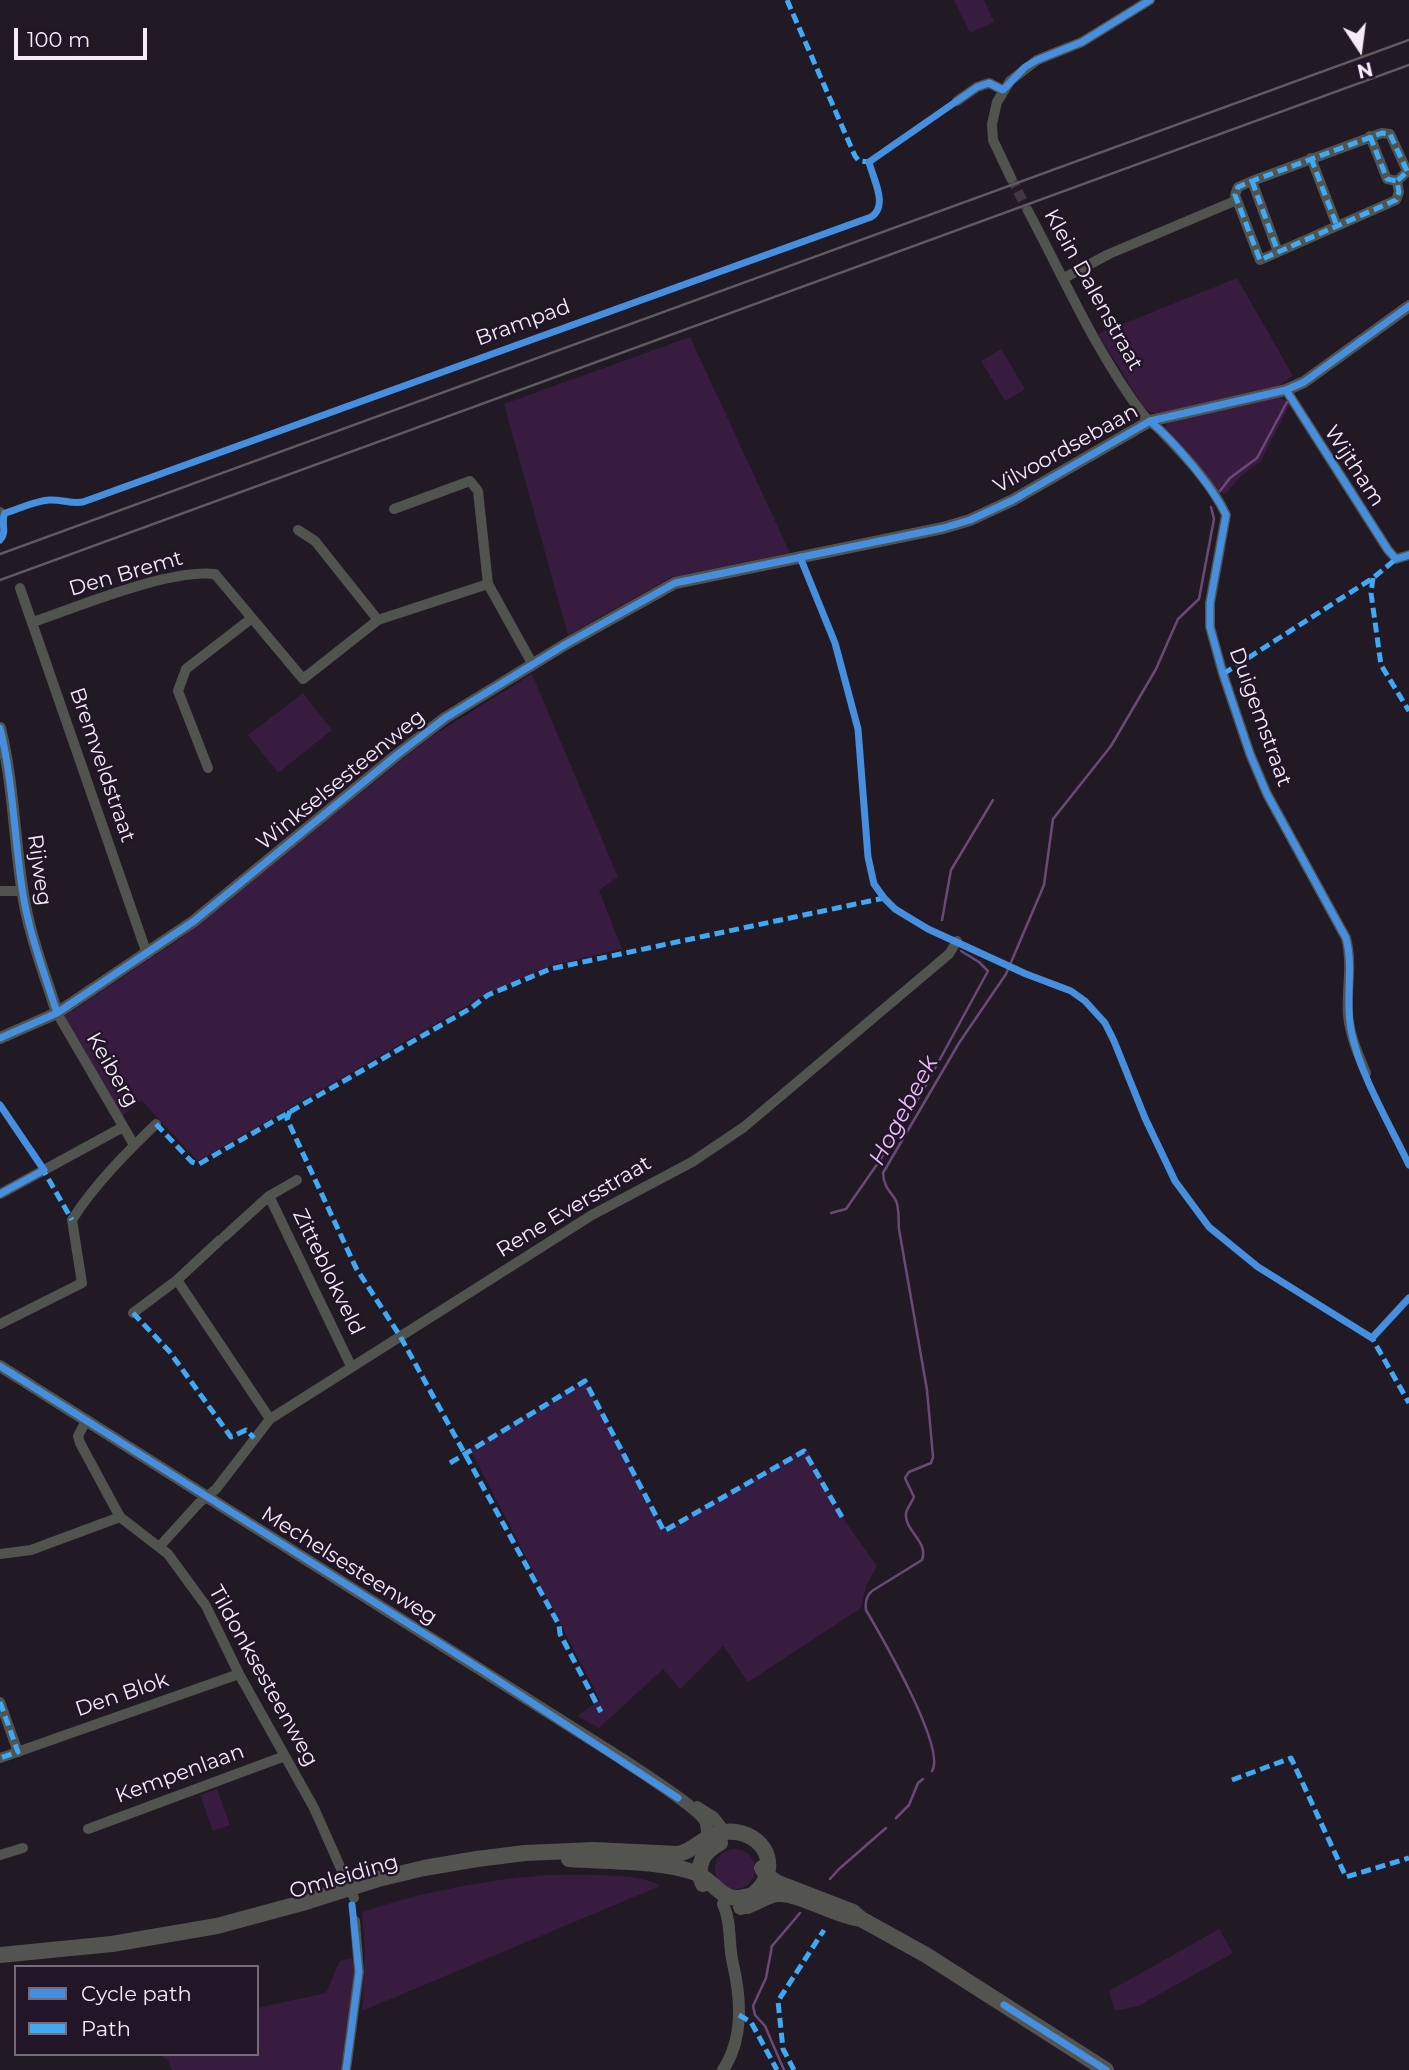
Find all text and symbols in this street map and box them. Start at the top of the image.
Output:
scale bar [18,14,150,58]
north arrow [1325,14,1395,84]
text: 100 m [27,27,90,52]
text: N [1355,57,1375,83]
street label: Klein Dalenstraat [1038,205,1148,375]
street label: Brampad [472,294,574,352]
street label: Vilvoordsebaan [989,399,1143,499]
street label: Wijtham [1318,421,1390,511]
street label: Den Bremt [66,546,186,602]
street label: Duigemstraat [1223,644,1297,790]
street label: Bremveldstraat [64,684,140,846]
street label: Winkselsesteenweg [252,704,430,856]
street label: Rijweg [22,833,56,907]
street label: Keiberg [81,1028,143,1112]
water label: Hogebeek [864,1052,944,1170]
street label: Rene Eversstraat [492,1151,656,1263]
street label: Zitteblokveld [287,1205,369,1339]
street label: Mechelsesteenweg [256,1502,442,1630]
street label: Tildonksesteenweg [203,1581,323,1771]
street label: Den Blok [72,1667,172,1723]
street label: Kempenlaan [112,1739,248,1809]
street label: Omleiding [287,1849,401,1905]
legend [14,1965,259,2056]
text: Cycle path [81,1981,192,2006]
text: Path [81,2016,131,2041]

